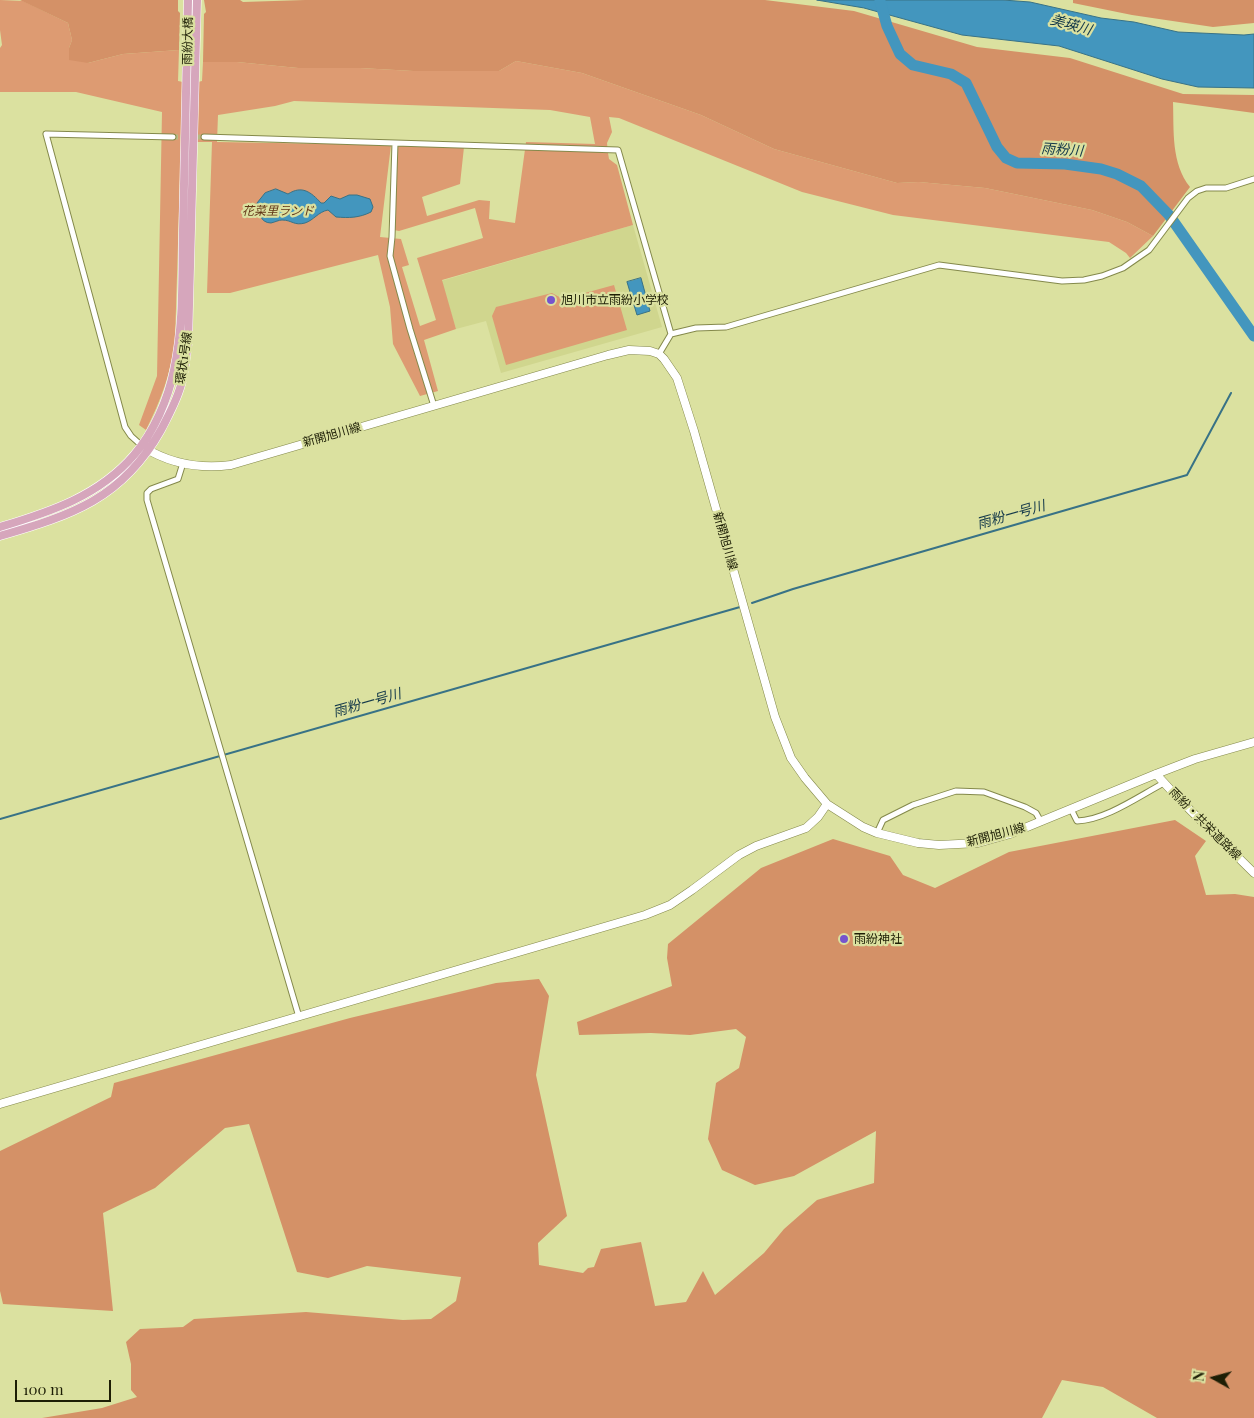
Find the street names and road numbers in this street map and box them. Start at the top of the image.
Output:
street label: 雨紛大橋 [180,17,196,65]
street label: 環状1号線 [173,331,195,385]
street label: 新開旭川線 [301,420,363,450]
street label: 新開旭川線 [710,510,740,572]
street label: 雨紛・共栄道路線 [1166,785,1244,863]
street label: 新開旭川線 [965,820,1027,850]

